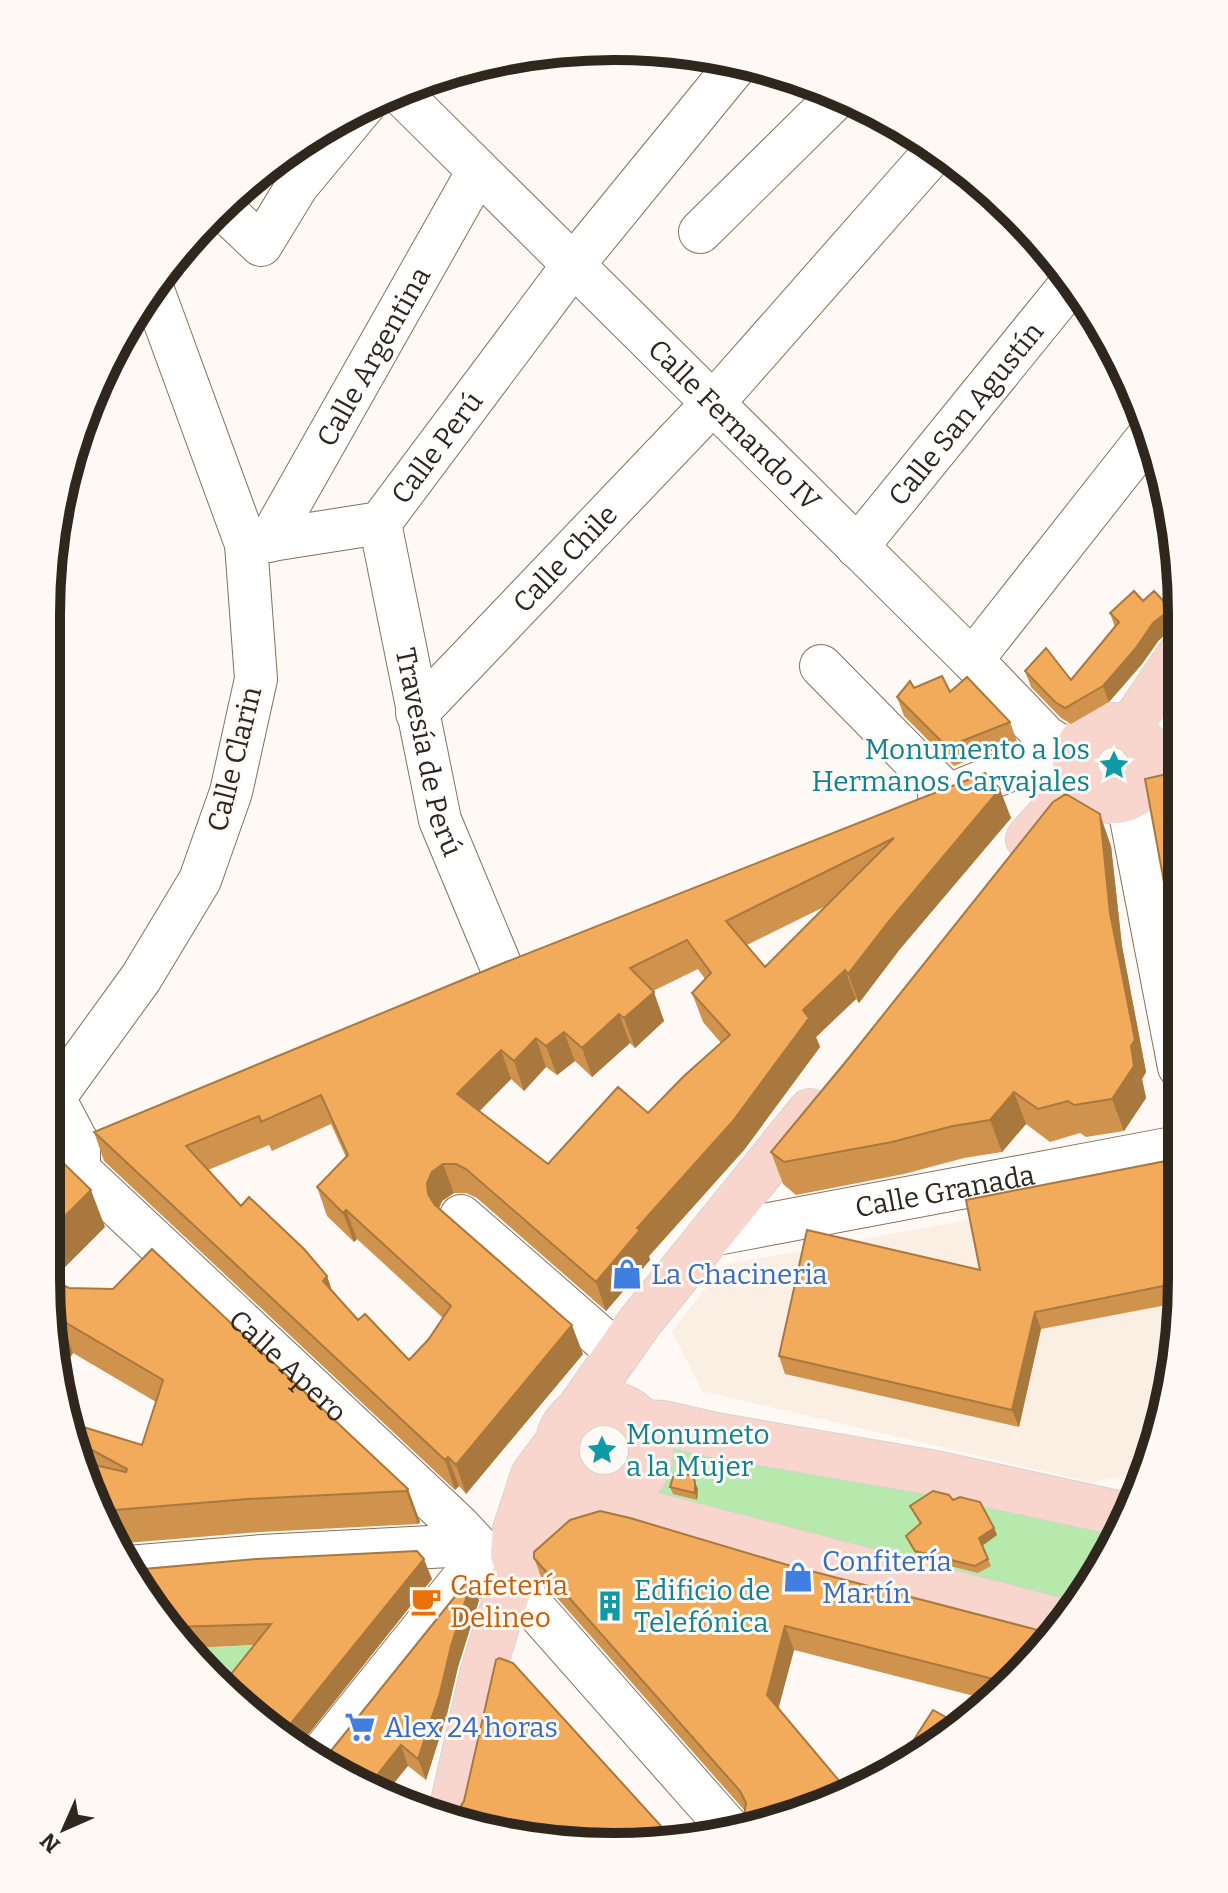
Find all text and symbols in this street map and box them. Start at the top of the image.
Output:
street label: Calle Argentina [310,261,437,452]
street label: Calle San Agustín [882,315,1050,512]
street label: Calle Fernando IV [641,333,828,518]
street label: Calle Perú [384,385,489,510]
street label: Calle Chile [506,498,624,619]
street label: Travesía de Perú [389,645,469,861]
street label: Calle Clarin [201,683,268,835]
place label: Monumento a los Hermanos Carvajales [811,733,1090,798]
place icon: Monumento a los Hermanos Carvajales [1097,748,1131,782]
street label: Calle Granada [852,1158,1037,1224]
shop icon: La Chacineria [610,1257,644,1291]
place label: La Chacineria [651,1258,828,1291]
street label: Calle Apero [222,1303,353,1429]
place label: Monumeto a la Mujer [626,1418,770,1483]
place icon: Monumeto a la Mujer [585,1433,619,1467]
place label: Confitería Martín [822,1545,952,1610]
shop icon: Confitería Martín [781,1560,815,1594]
place label: Cafetería Delineo [450,1569,568,1634]
place label: Edificio de Telefónica [634,1574,770,1639]
cafe icon: Cafetería Delineo [409,1584,443,1618]
building icon: Edificio de Telefónica [593,1589,627,1623]
supermarket icon: Alex 24 horas [343,1710,377,1744]
place label: Alex 24 horas [384,1711,558,1744]
north arrow [24,1789,104,1869]
text: N [35,1827,66,1858]

